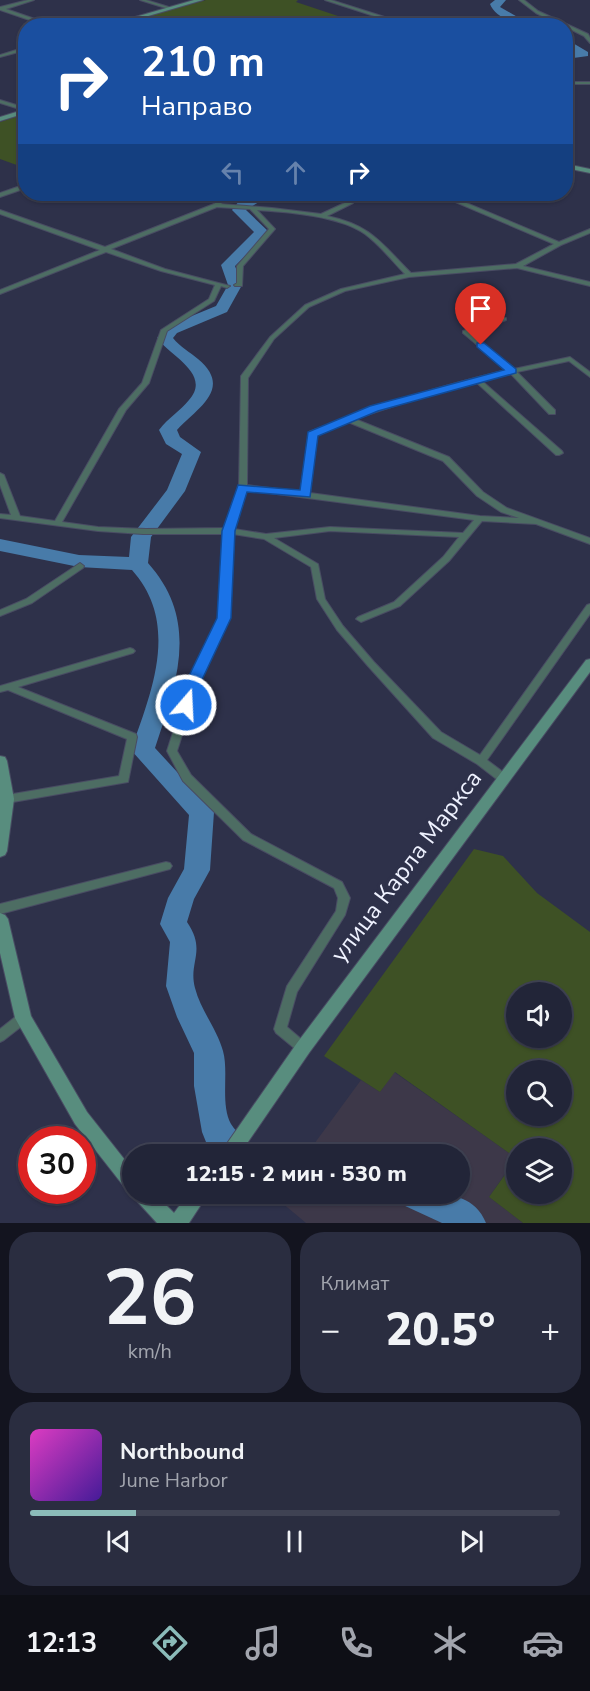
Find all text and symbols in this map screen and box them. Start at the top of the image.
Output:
text: 210 m [141,34,265,91]
icon: right [42,42,120,120]
text: Направо [141,88,252,125]
icon: left [216,156,249,189]
icon: ahead [279,156,312,189]
icon: right [342,156,375,189]
pin [455,283,506,345]
icon: arrive [464,292,497,325]
position arrow [154,673,218,737]
street label: улица Карла Маркса [323,763,489,969]
map controls [506,982,572,1204]
button: sound [506,982,572,1048]
button: search [506,1060,572,1126]
speed limit sign: 30 [18,1126,96,1204]
button: layers [506,1138,572,1204]
text: 12:15 · 2 мин · 530 m [185,1159,407,1189]
text: 26 [103,1245,197,1352]
text: Климат [321,1270,389,1297]
text: 20.5° [385,1300,495,1361]
text: − [321,1308,340,1353]
text: + [540,1308,560,1353]
text: km/h [128,1338,172,1365]
text: Northbound [120,1437,244,1467]
text: June Harbor [120,1467,228,1494]
icon: previous [102,1525,135,1558]
icon: pause [278,1525,311,1558]
icon: next [455,1525,488,1558]
icon: directions [149,1622,191,1664]
icon: music [242,1622,284,1664]
icon: phone [335,1622,377,1664]
icon: climate [429,1622,471,1664]
icon: car [522,1622,564,1664]
text: 12:13 [26,1625,97,1662]

